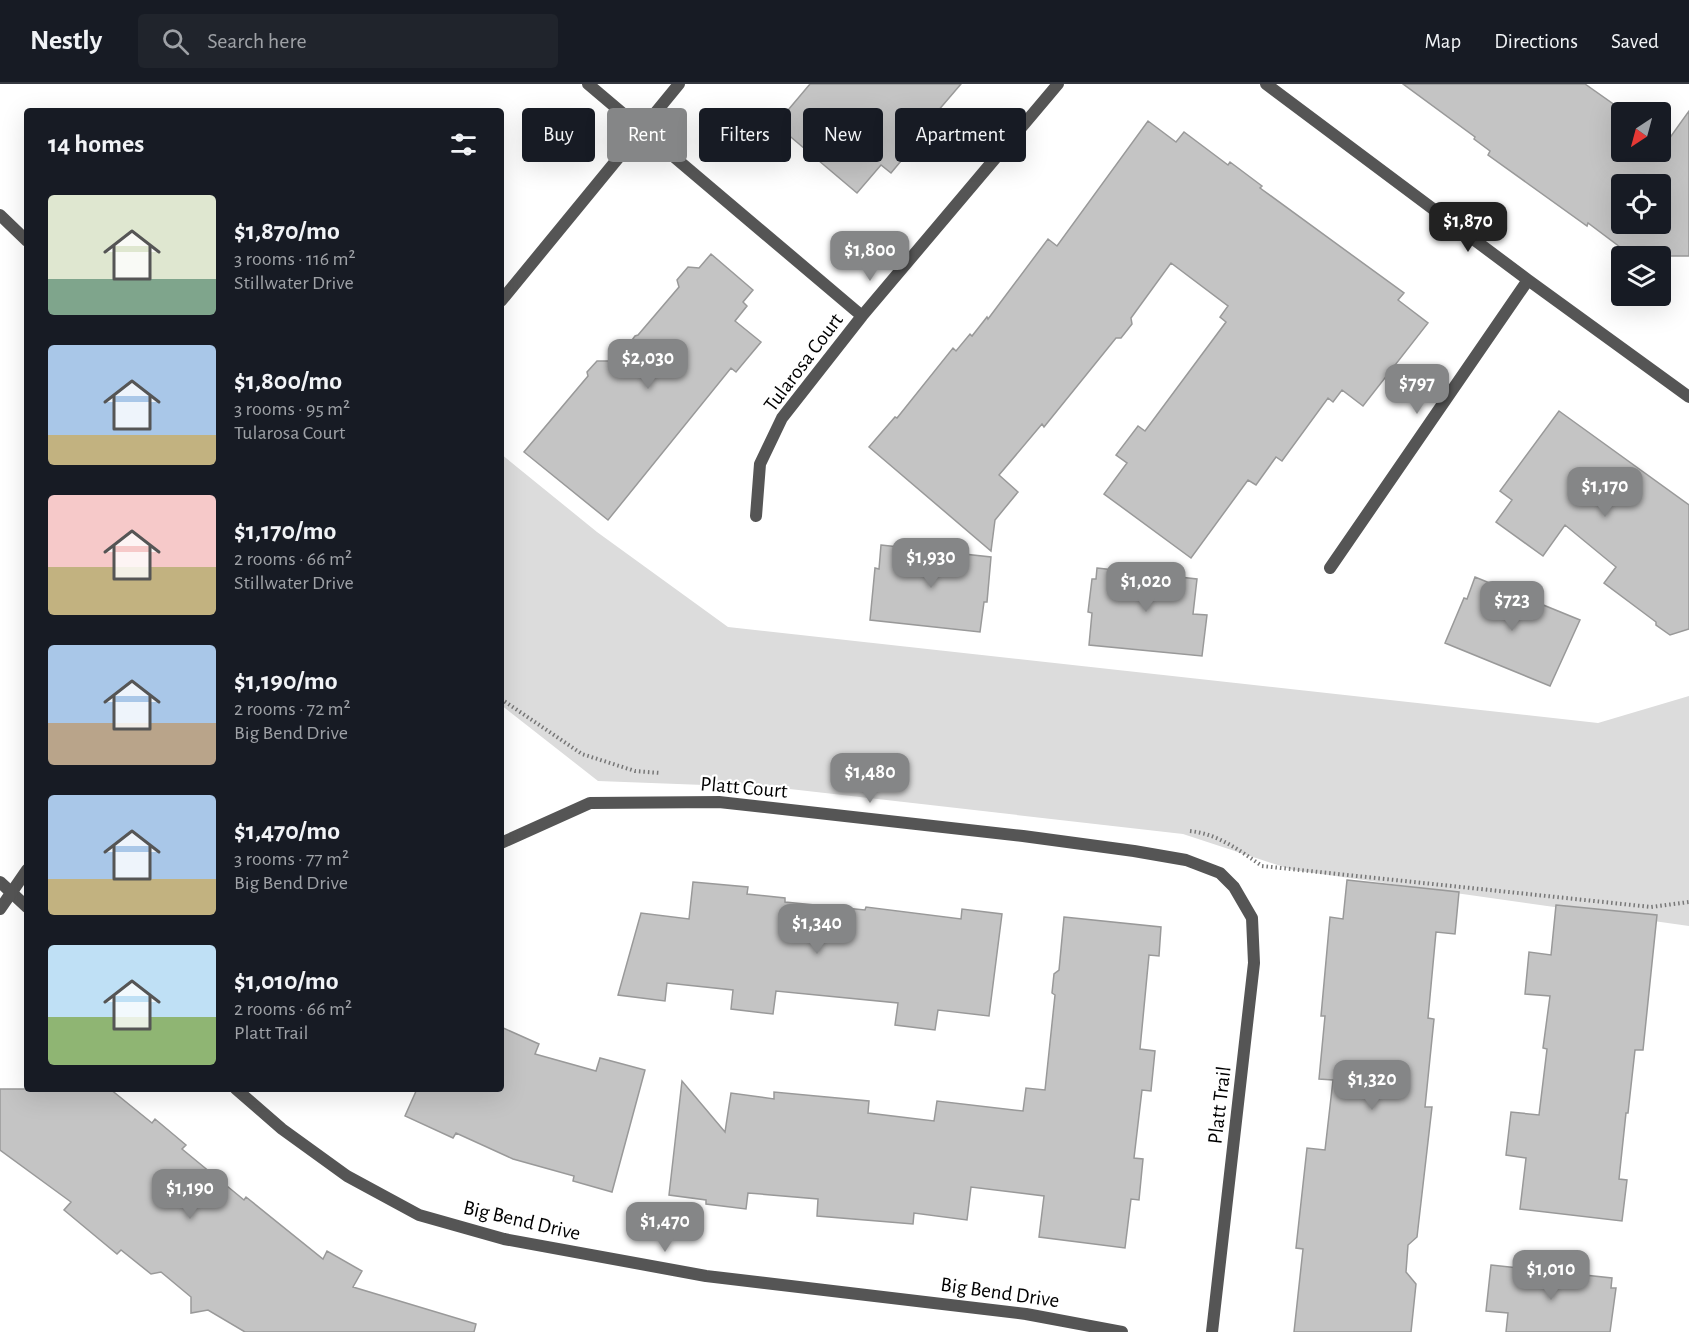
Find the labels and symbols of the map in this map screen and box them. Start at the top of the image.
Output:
north arrow [1611,102,1671,162]
pin: $1,870 [1419,202,1517,253]
pin: $1,800 [821,231,919,282]
street label: Tularosa Court [760,309,847,415]
pin: $2,030 [599,339,697,390]
pin: $797 [1381,364,1453,415]
pin: $1,170 [1556,467,1654,518]
pin: $1,930 [882,538,980,589]
pin: $1,020 [1097,562,1195,613]
pin: $723 [1476,581,1548,632]
pin: $1,480 [821,753,919,804]
street label: Platt Court [699,773,789,802]
pin: $1,340 [768,904,866,955]
pin: $1,320 [1323,1060,1421,1111]
street label: Platt Trail [1204,1065,1235,1145]
pin: $1,190 [141,1169,239,1220]
street label: Big Bend Drive [461,1197,583,1244]
pin: $1,470 [616,1202,714,1253]
pin: $1,010 [1502,1250,1600,1301]
street label: Big Bend Drive [939,1274,1061,1311]

